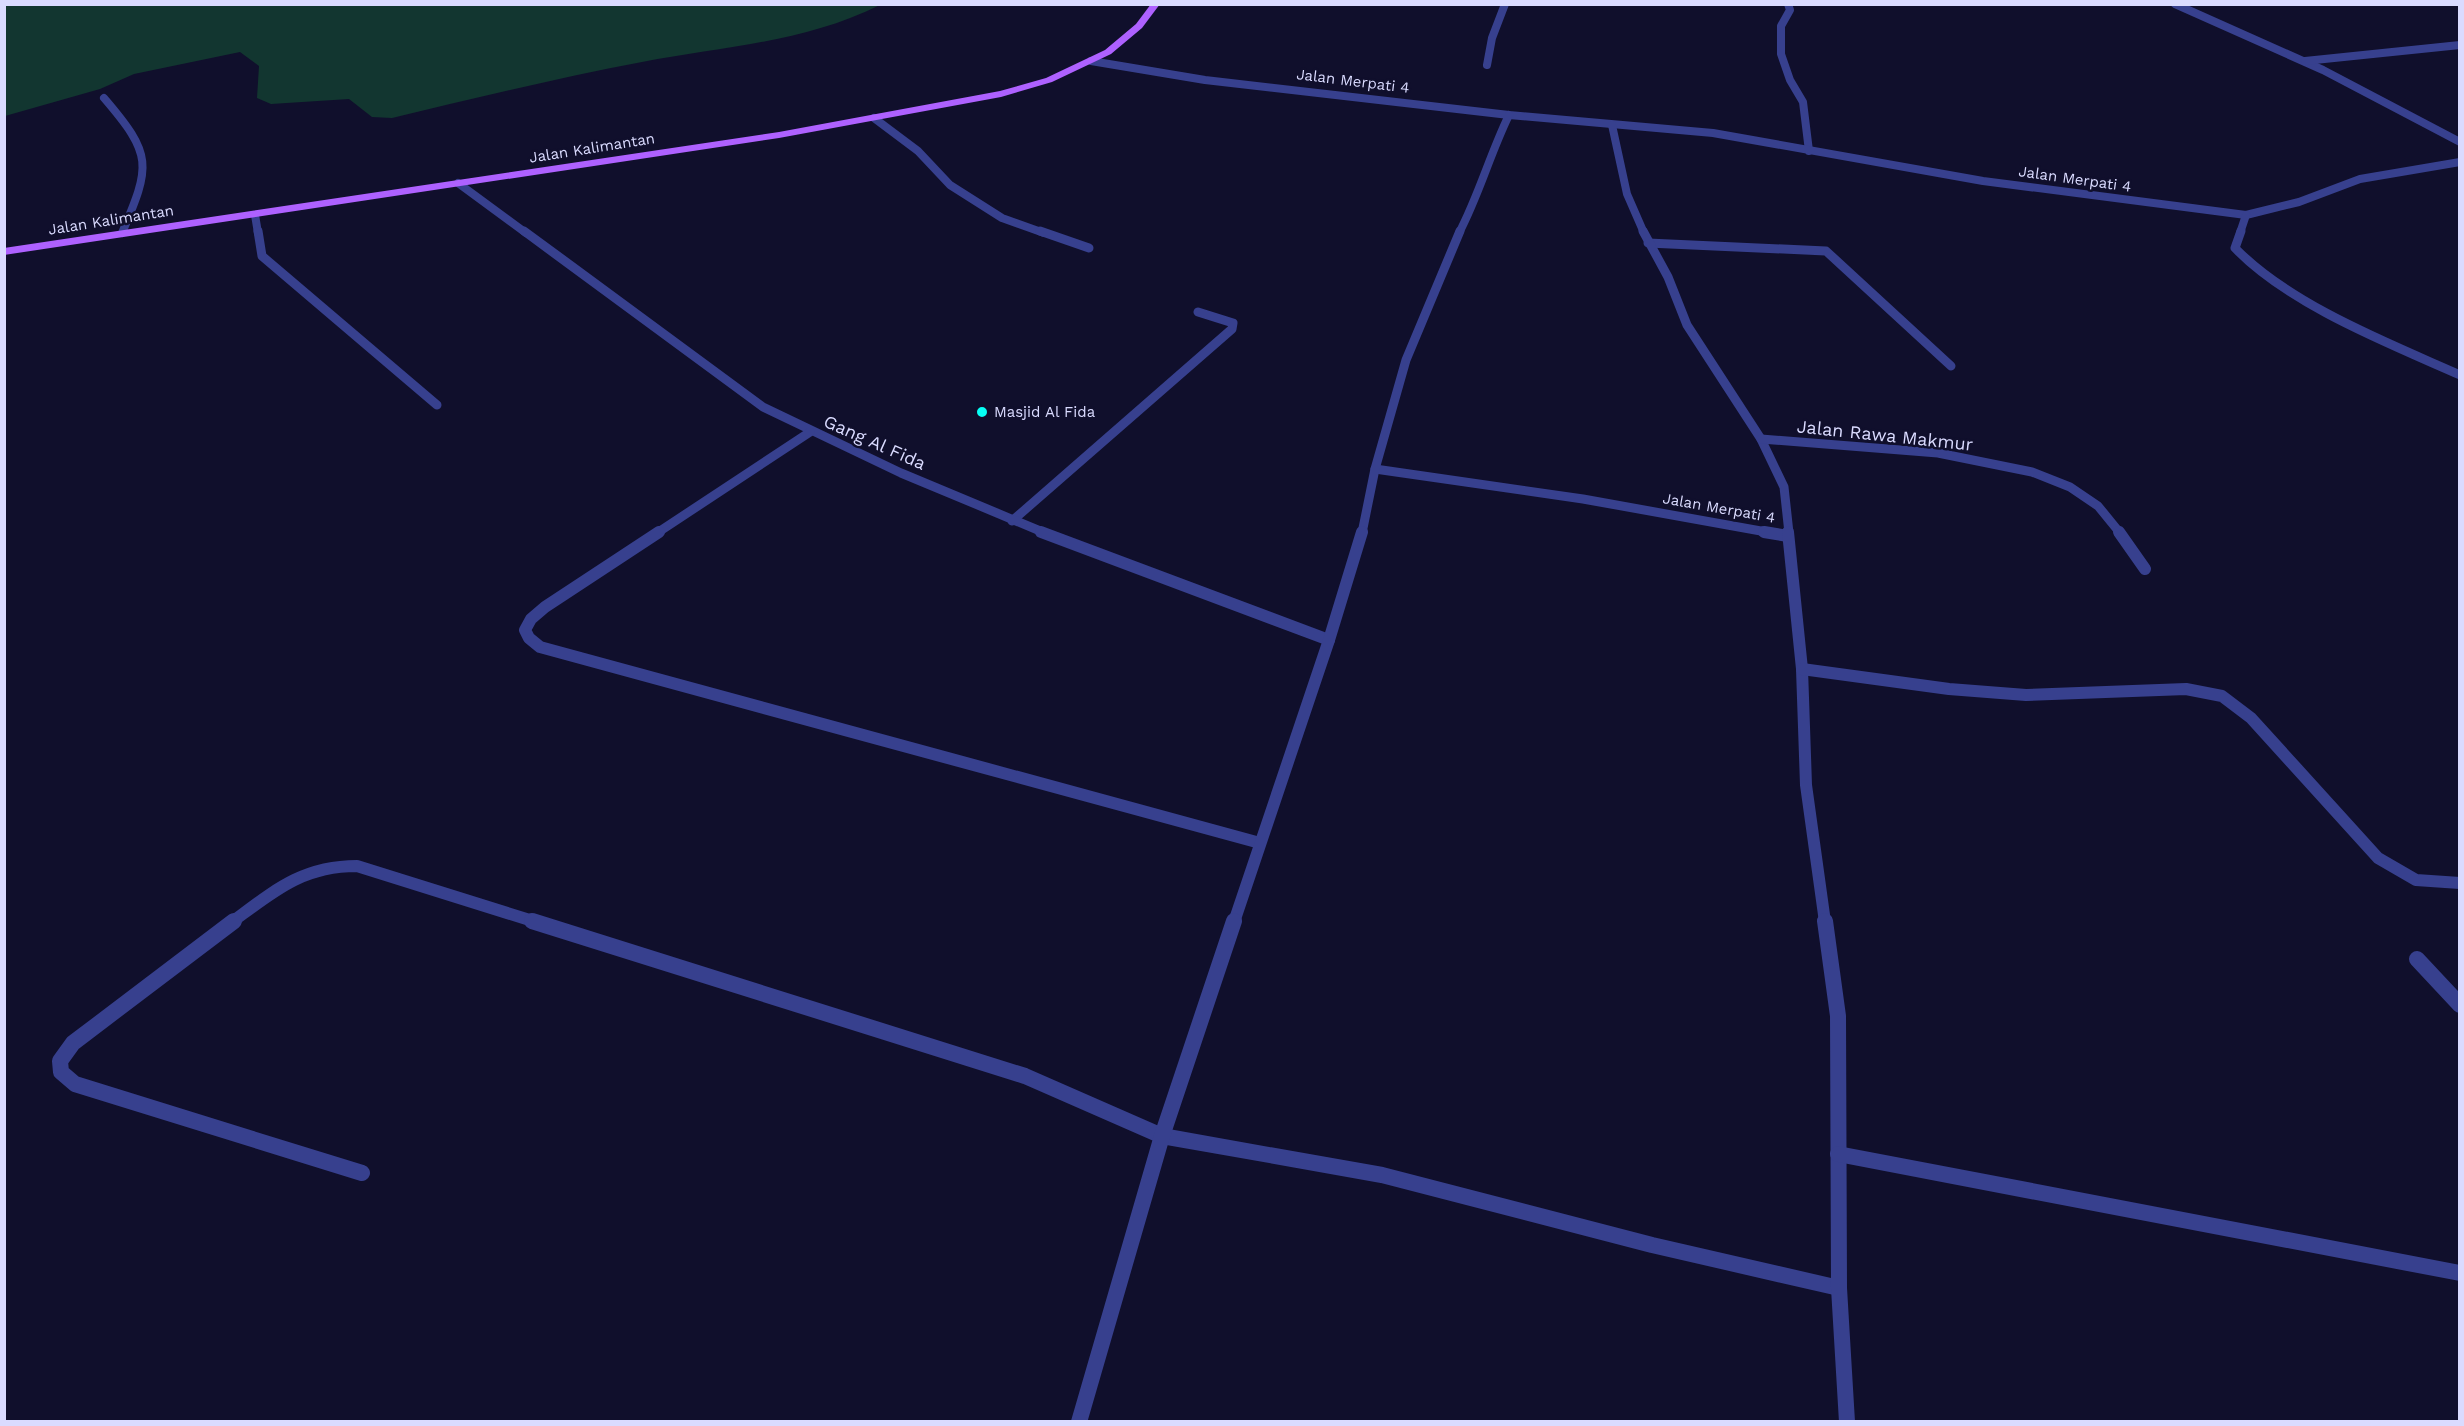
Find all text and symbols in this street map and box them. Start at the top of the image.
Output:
street label: Jalan Merpati 4 [1295,65,1411,97]
street label: Jalan Kalimantan [528,129,656,167]
street label: Jalan Merpati 4 [2017,162,2133,196]
street label: Jalan Kalimantan [47,201,175,239]
place label: Masjid Al Fida [994,403,1096,421]
marker: Masjid Al Fida [975,405,989,419]
street label: Gang Al Fida [821,410,929,474]
street label: Jalan Rawa Makmur [1796,415,1974,455]
street label: Jalan Merpati 4 [1661,489,1777,527]

